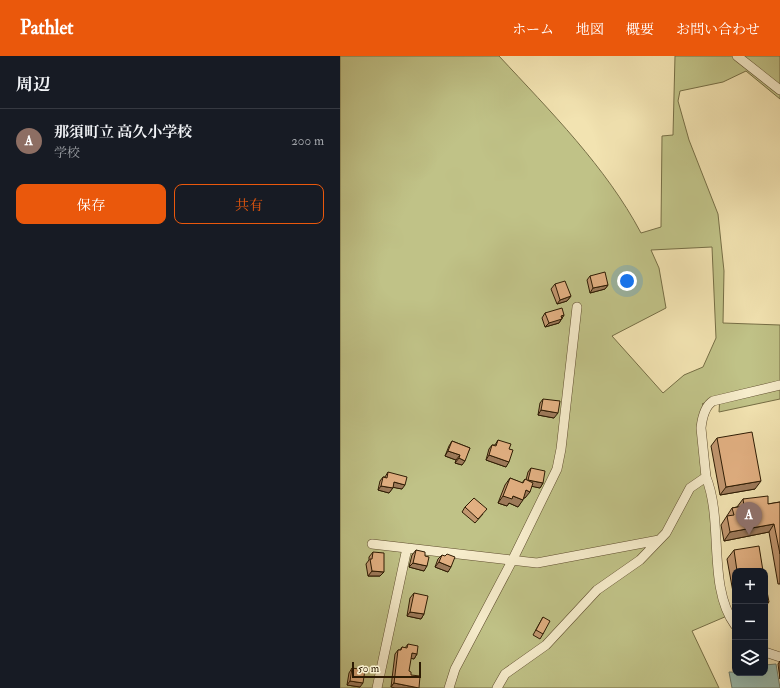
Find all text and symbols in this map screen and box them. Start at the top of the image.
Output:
text: Pathlet [20,16,74,40]
text: ホーム [512,21,554,38]
text: 地図 [576,21,604,38]
text: 概要 [626,21,654,38]
text: お問い合わせ [676,21,760,38]
text: 周辺 [16,74,50,95]
text: 那須町立 高久小学校 [54,123,192,142]
text: A [25,133,33,149]
text: 200 m [291,133,324,149]
text: 学校 [54,145,80,161]
button: 保存 [16,184,166,224]
button: 共有 [174,184,324,224]
your location [617,271,637,291]
pin: A [736,502,762,535]
map controls [732,568,768,676]
button: + [732,568,768,604]
button: − [732,604,768,640]
button: layers [732,640,768,676]
scale bar [352,660,421,679]
text: 50 m [358,662,379,675]

